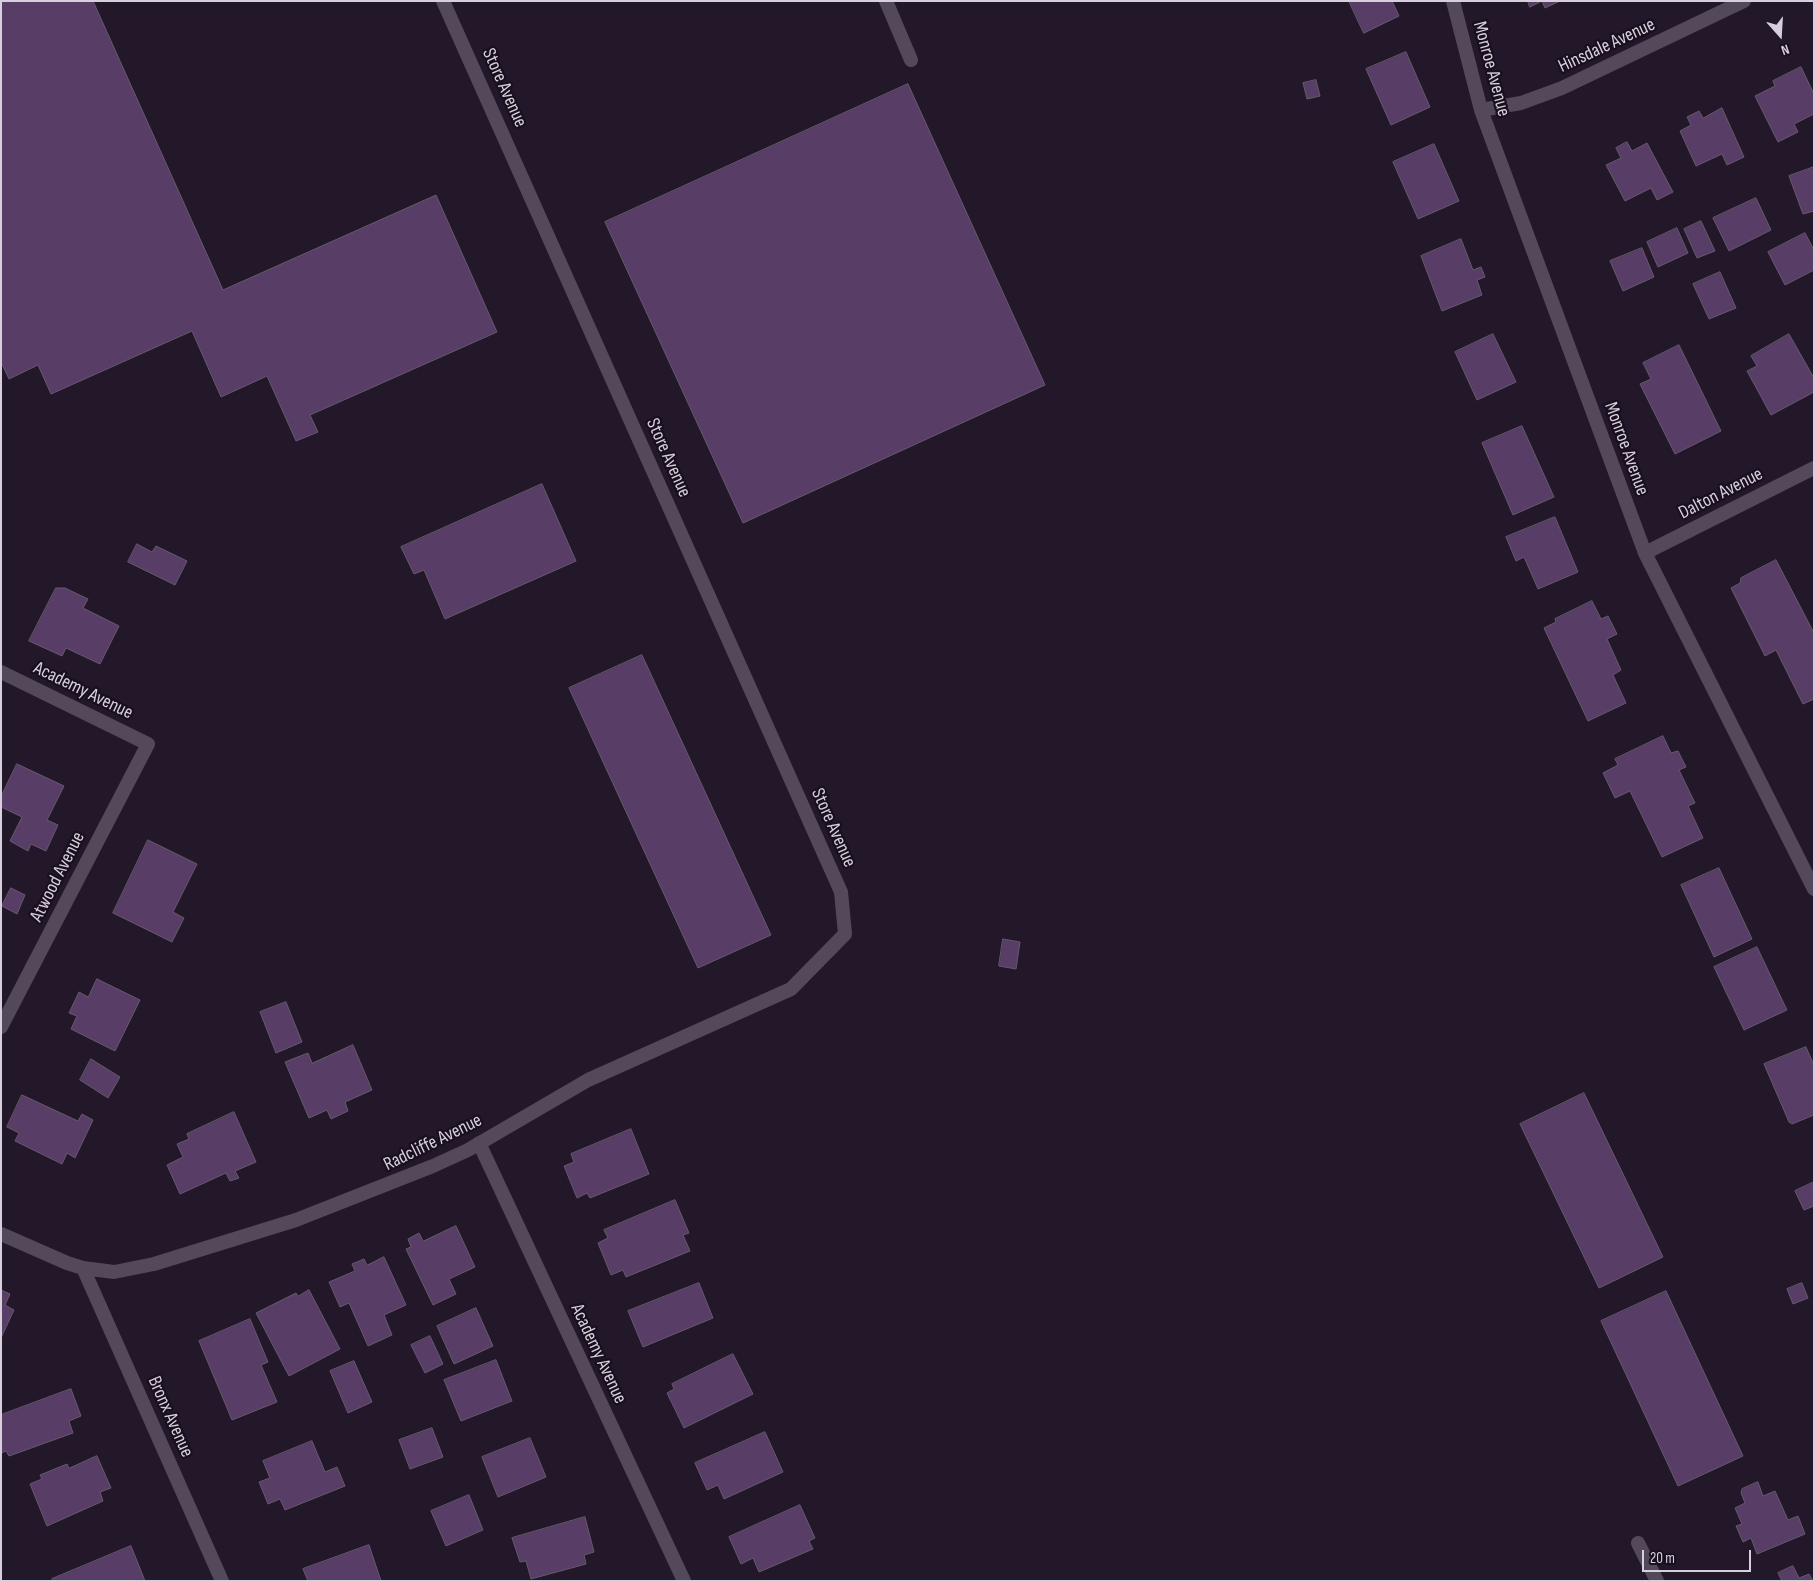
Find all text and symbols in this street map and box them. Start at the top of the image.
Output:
north arrow [1755,10,1805,60]
street label: Hinsdale Avenue [1555,14,1659,78]
street label: Monroe Avenue [1467,19,1515,119]
text: N [1779,40,1791,59]
street label: Store Avenue [477,45,531,131]
street label: Monroe Avenue [1599,399,1653,499]
street label: Store Avenue [641,415,695,501]
street label: Dalton Avenue [1675,463,1767,525]
street label: Academy Avenue [30,657,136,725]
street label: Store Avenue [806,785,860,871]
street label: Atwood Avenue [26,828,90,926]
street label: Radcliffe Avenue [380,1109,486,1177]
street label: Academy Avenue [565,1300,631,1408]
street label: Bronx Avenue [142,1373,198,1461]
scale bar [1645,1540,1754,1572]
text: 20 m [1650,1549,1675,1568]

